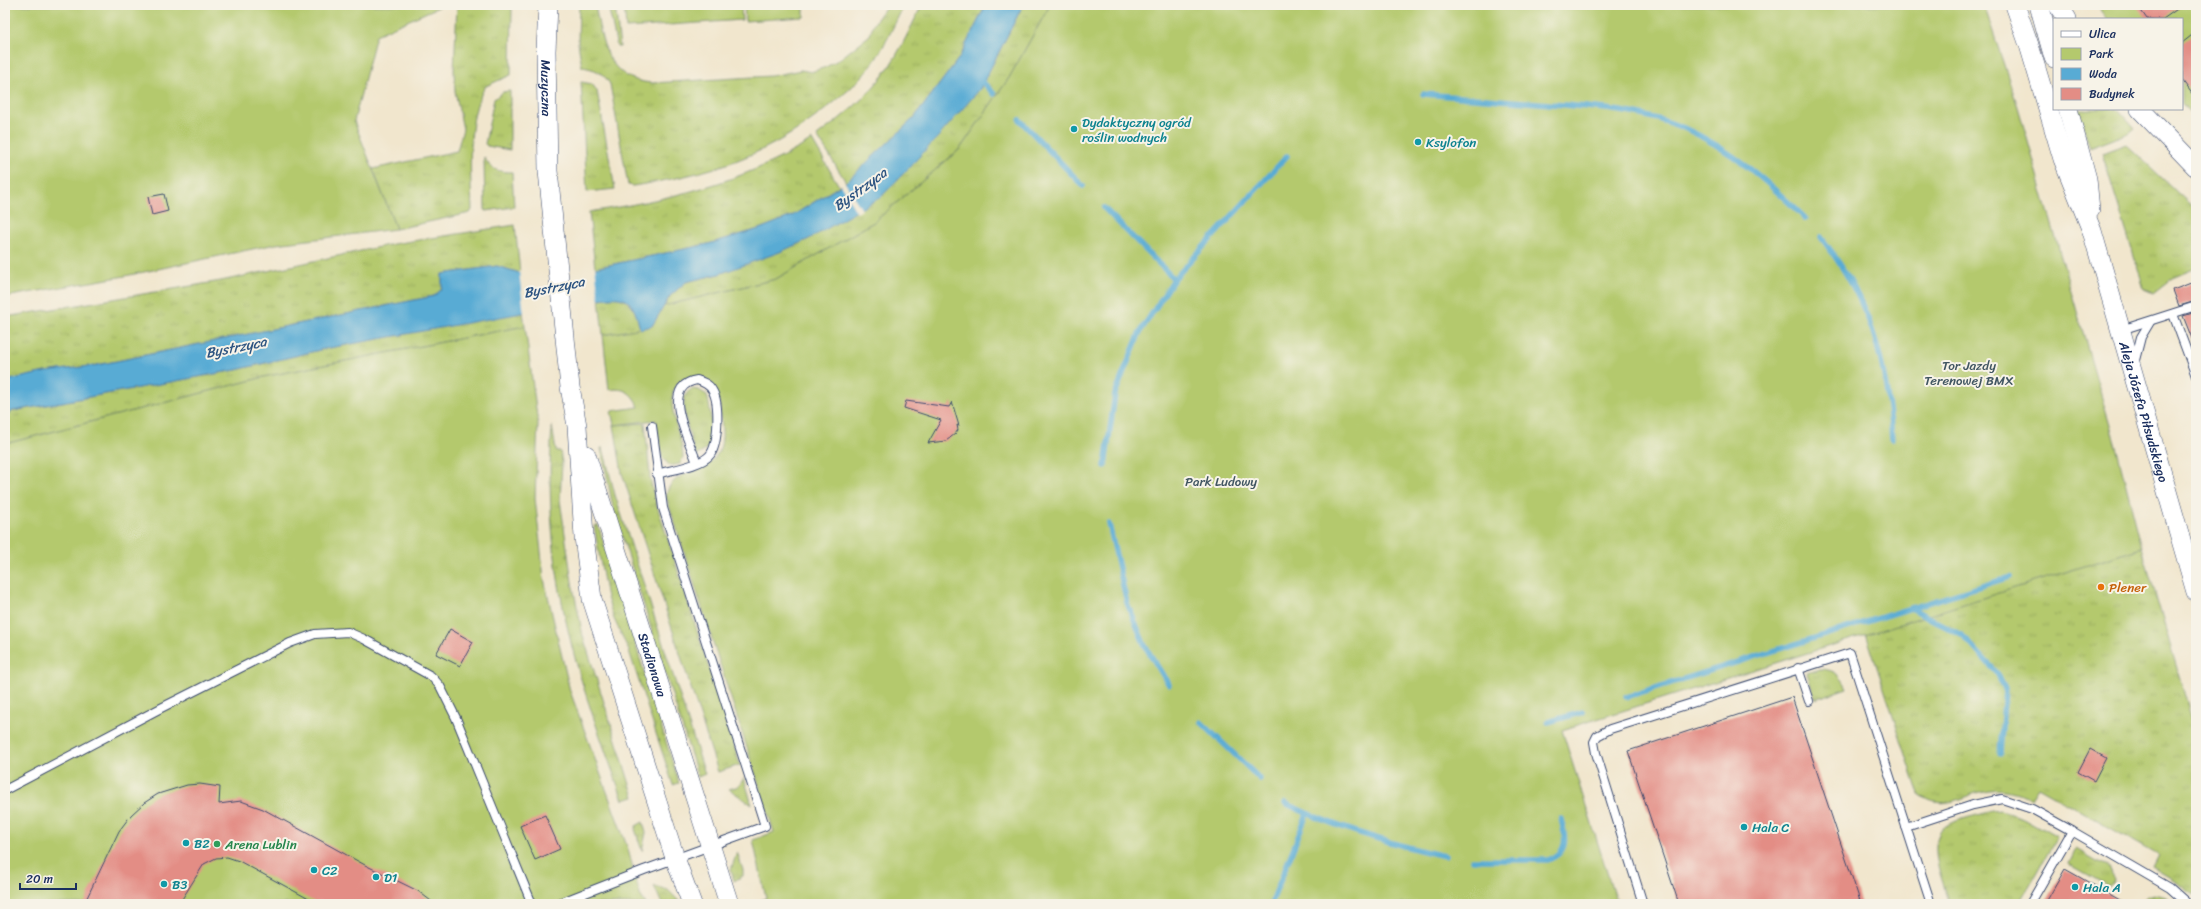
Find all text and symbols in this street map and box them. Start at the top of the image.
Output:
legend [2053,18,2183,110]
text: Ulica [2089,23,2117,45]
text: Park [2089,43,2114,65]
street label: Muzyczna [534,59,558,117]
text: Woda [2089,63,2118,85]
text: Budynek [2089,83,2135,105]
place label: Dydaktyczny ogród roślin wodnych [1082,111,1192,149]
marker: Dydaktyczny ogród roślin wodnych [1069,124,1079,134]
place label: Ksylofon [1426,131,1476,154]
marker: Ksylofon [1413,137,1423,147]
water label: Bystrzyca [828,161,893,218]
water label: Bystrzyca [521,269,588,306]
water label: Bystrzyca [203,329,270,366]
street label: Aleja Józefa Piłsudskiego [2112,338,2175,486]
park label: Tor Jazdy Terenowej BMX [1924,354,2014,392]
park label: Park Ludowy [1185,470,1257,493]
place label: Plener [2109,576,2147,599]
marker: Plener [2096,582,2106,592]
street label: Stadionowa [631,630,673,700]
place label: Hala C [1752,816,1789,839]
marker: Hala C [1739,822,1749,832]
place label: B2 [194,832,210,855]
place label: Arena Lublin [224,833,297,856]
marker: B2 [181,838,191,848]
marker: Arena Lublin [212,839,222,849]
place label: C2 [322,859,338,882]
scale bar [20,865,76,891]
marker: C2 [309,865,319,875]
place label: D1 [384,866,398,889]
text: 20 m [26,868,53,890]
marker: D1 [371,872,381,882]
place label: B3 [172,873,187,896]
place label: Hala A [2083,876,2121,899]
marker: B3 [159,879,169,889]
marker: Hala A [2070,882,2080,892]

